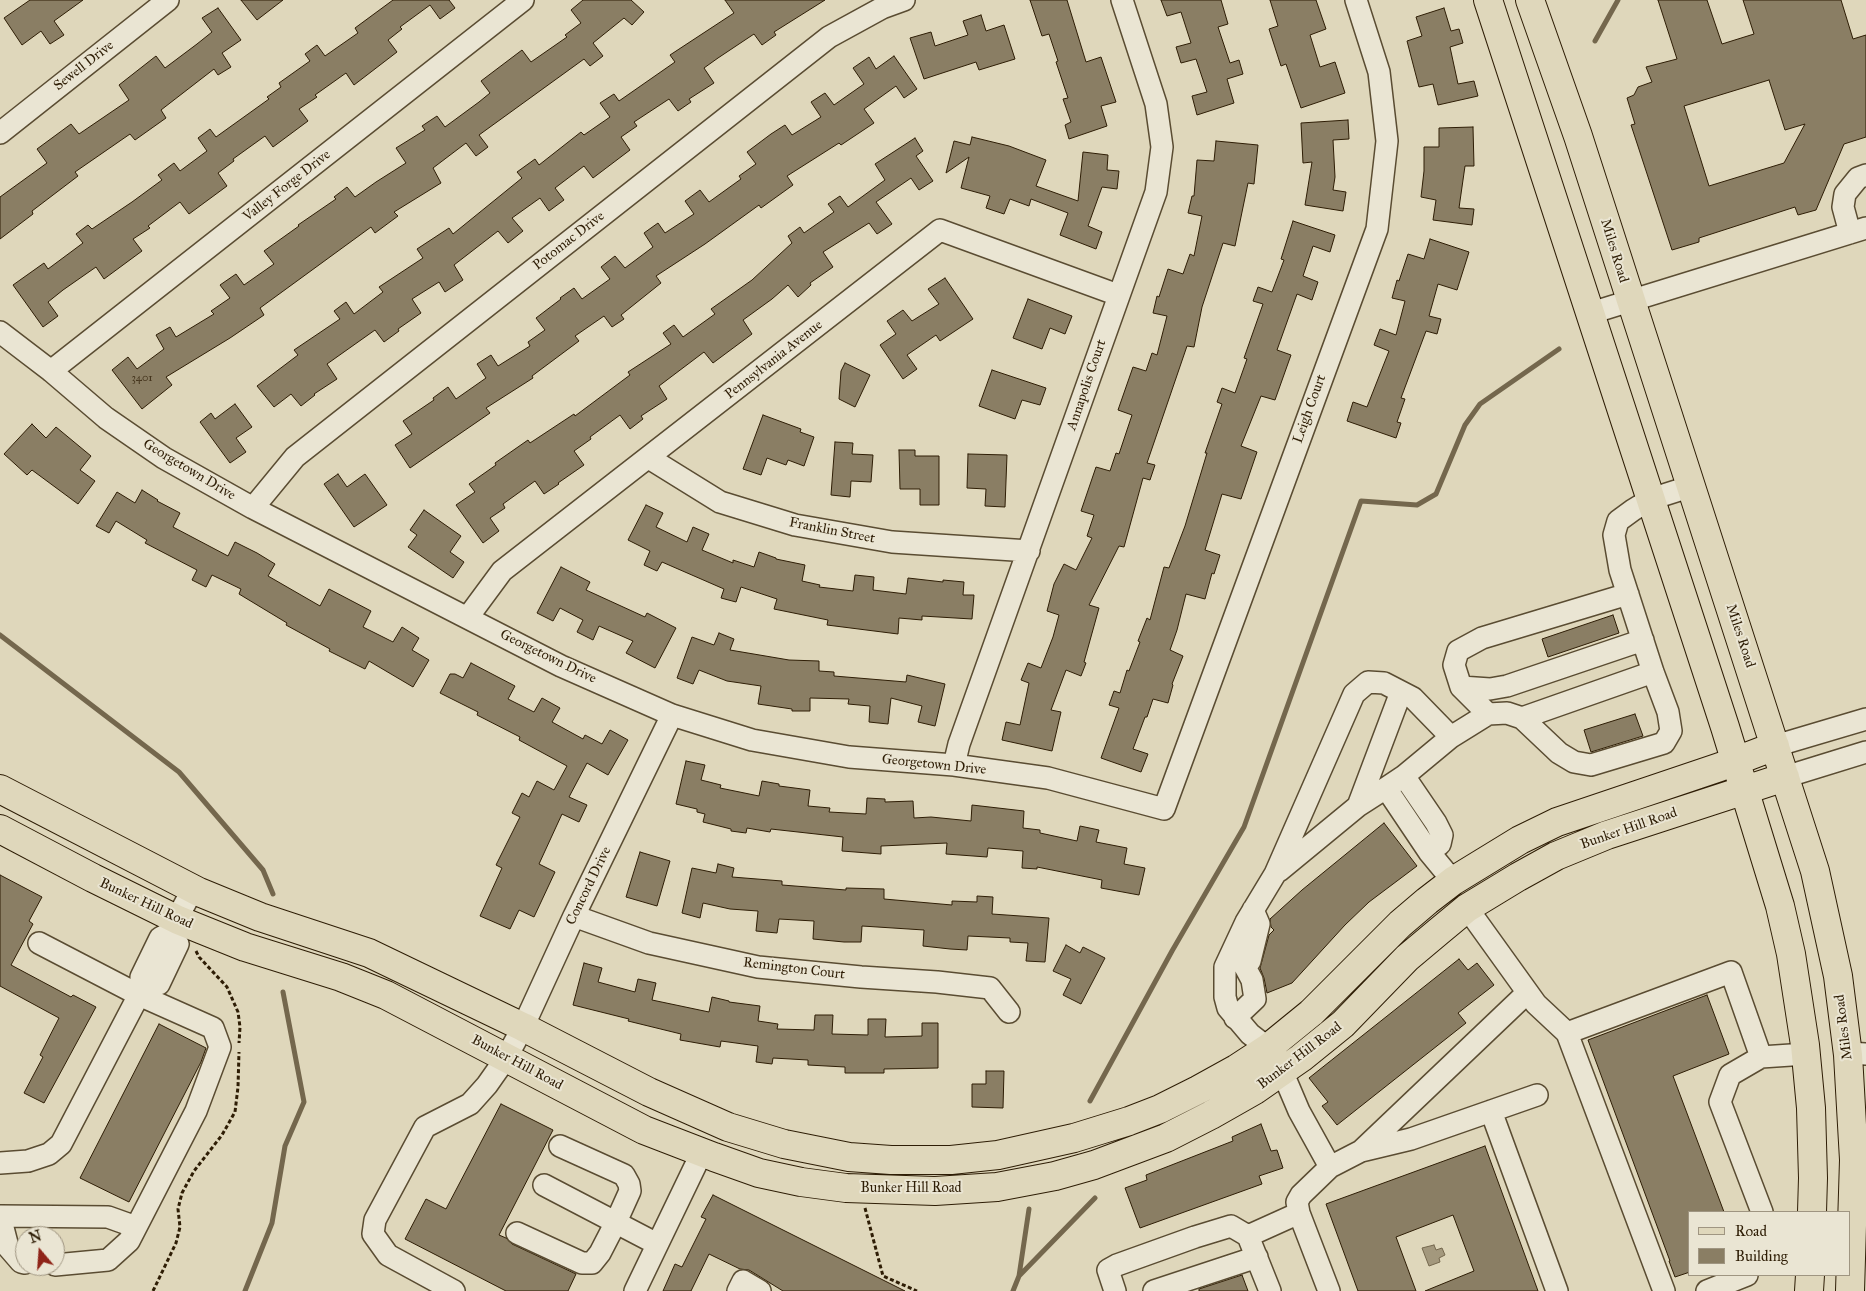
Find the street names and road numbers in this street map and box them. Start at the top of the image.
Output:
street label: Sewell Drive [51,37,117,95]
street label: Valley Forge Drive [240,147,334,225]
street label: Potomac Drive [530,208,608,274]
street label: Miles Road [1596,217,1632,285]
street label: Pennsylvania Avenue [722,317,826,403]
street label: Annapolis Court [1064,337,1110,433]
street label: Leigh Court [1290,372,1330,446]
street label: Georgetown Drive [140,436,238,504]
street label: Franklin Street [788,514,876,548]
street label: Miles Road [1722,602,1758,670]
street label: Georgetown Drive [497,626,599,688]
street label: Georgetown Drive [881,751,987,779]
street label: Bunker Hill Road [1578,805,1680,853]
street label: Concord Drive [563,844,615,928]
street label: Bunker Hill Road [97,875,195,933]
street label: Remington Court [742,954,846,984]
street label: Miles Road [1832,993,1856,1061]
street label: Bunker Hill Road [1255,1019,1345,1093]
street label: Bunker Hill Road [468,1032,566,1094]
street label: Bunker Hill Road [860,1181,962,1197]

